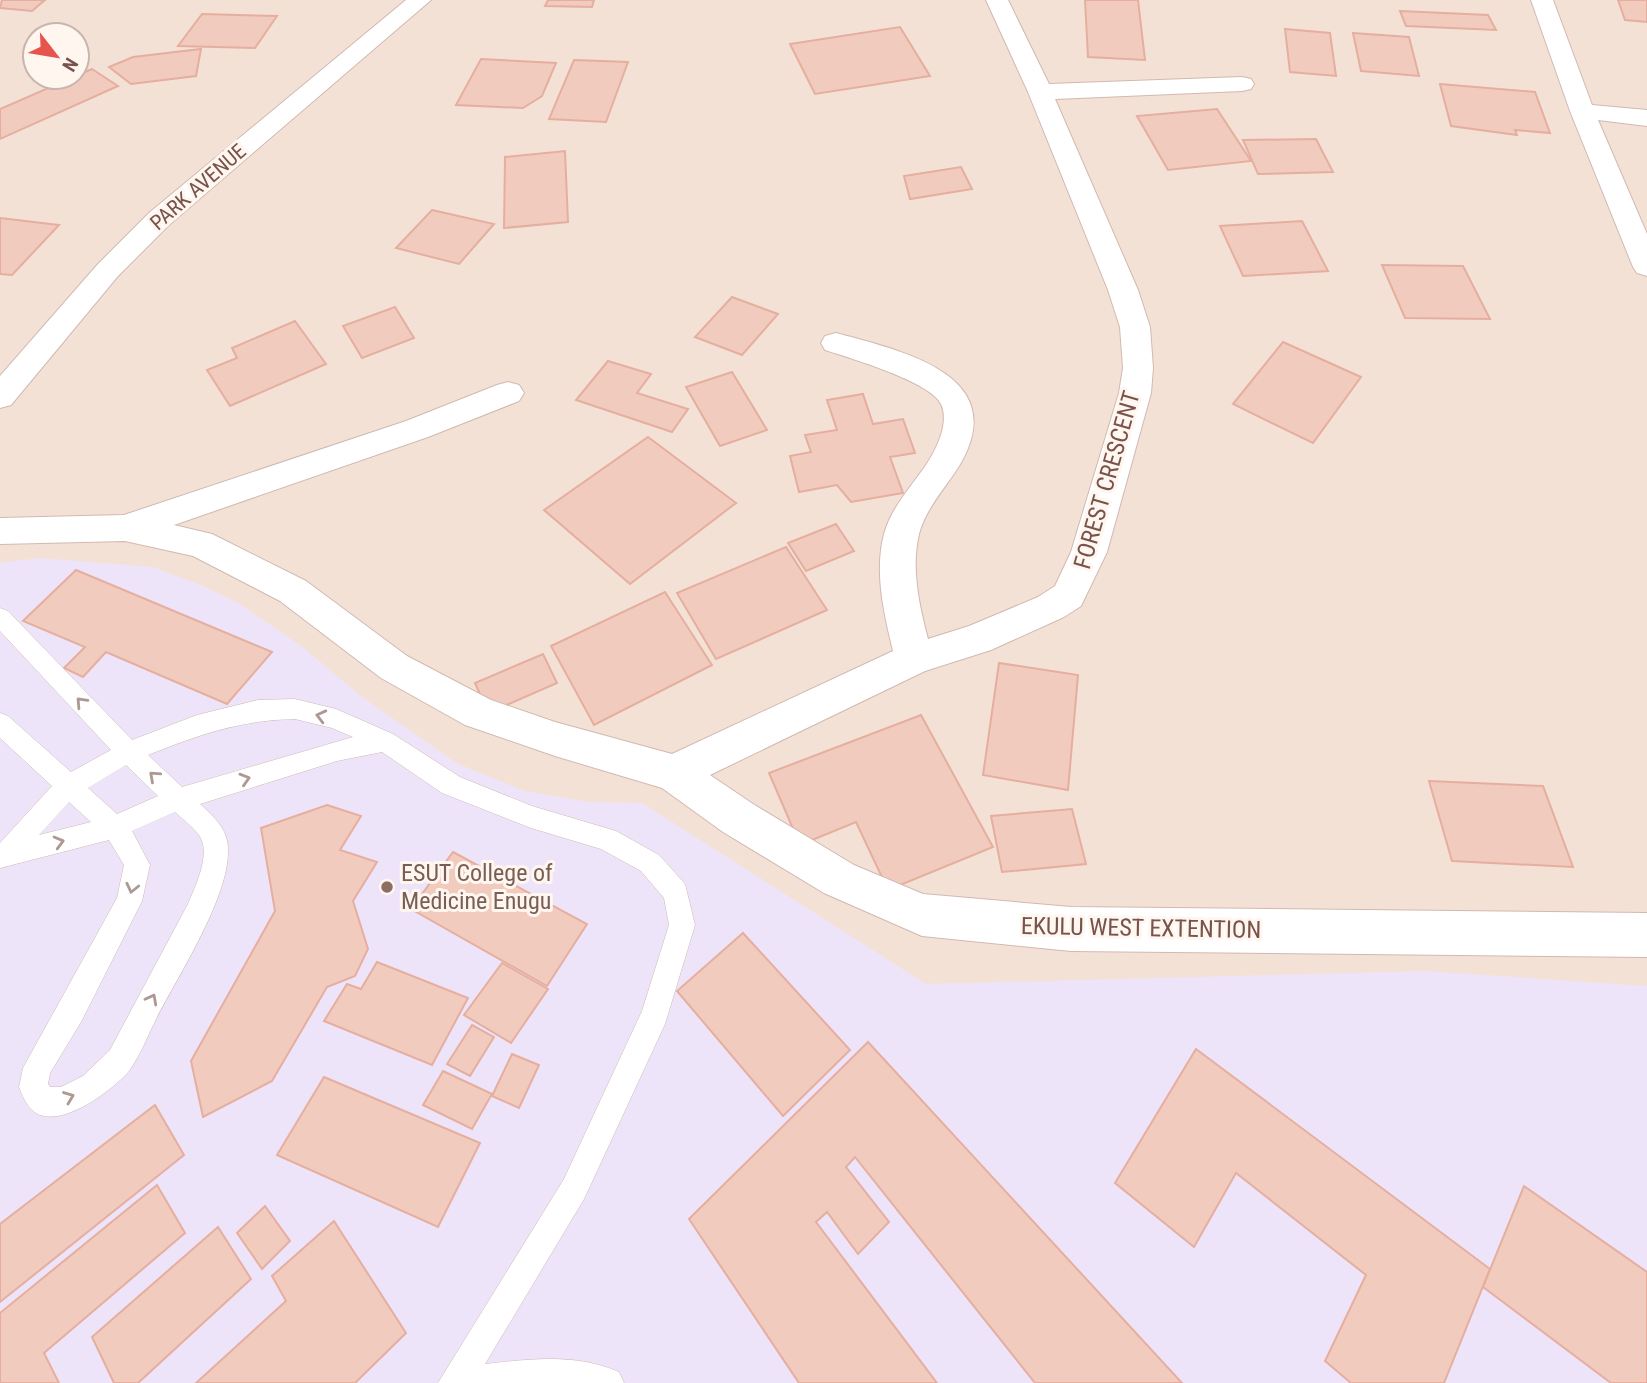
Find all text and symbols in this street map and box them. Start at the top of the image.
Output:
north arrow [21,21,91,91]
text: N [57,54,83,75]
street label: PARK AVENUE [145,139,251,235]
street label: FOREST CRESCENT [1068,388,1146,572]
one-way arrow [76,698,89,711]
one-way arrow [316,710,328,724]
one-way arrow [149,771,162,784]
one-way arrow [238,773,250,787]
one-way arrow [53,836,65,850]
place label: ESUT College of Medicine Enugu [401,859,553,915]
marker: ESUT College of Medicine Enugu [379,879,395,895]
one-way arrow [126,882,140,894]
street label: EKULU WEST EXTENTION [1021,912,1261,944]
one-way arrow [143,994,157,1006]
one-way arrow [62,1091,74,1105]

